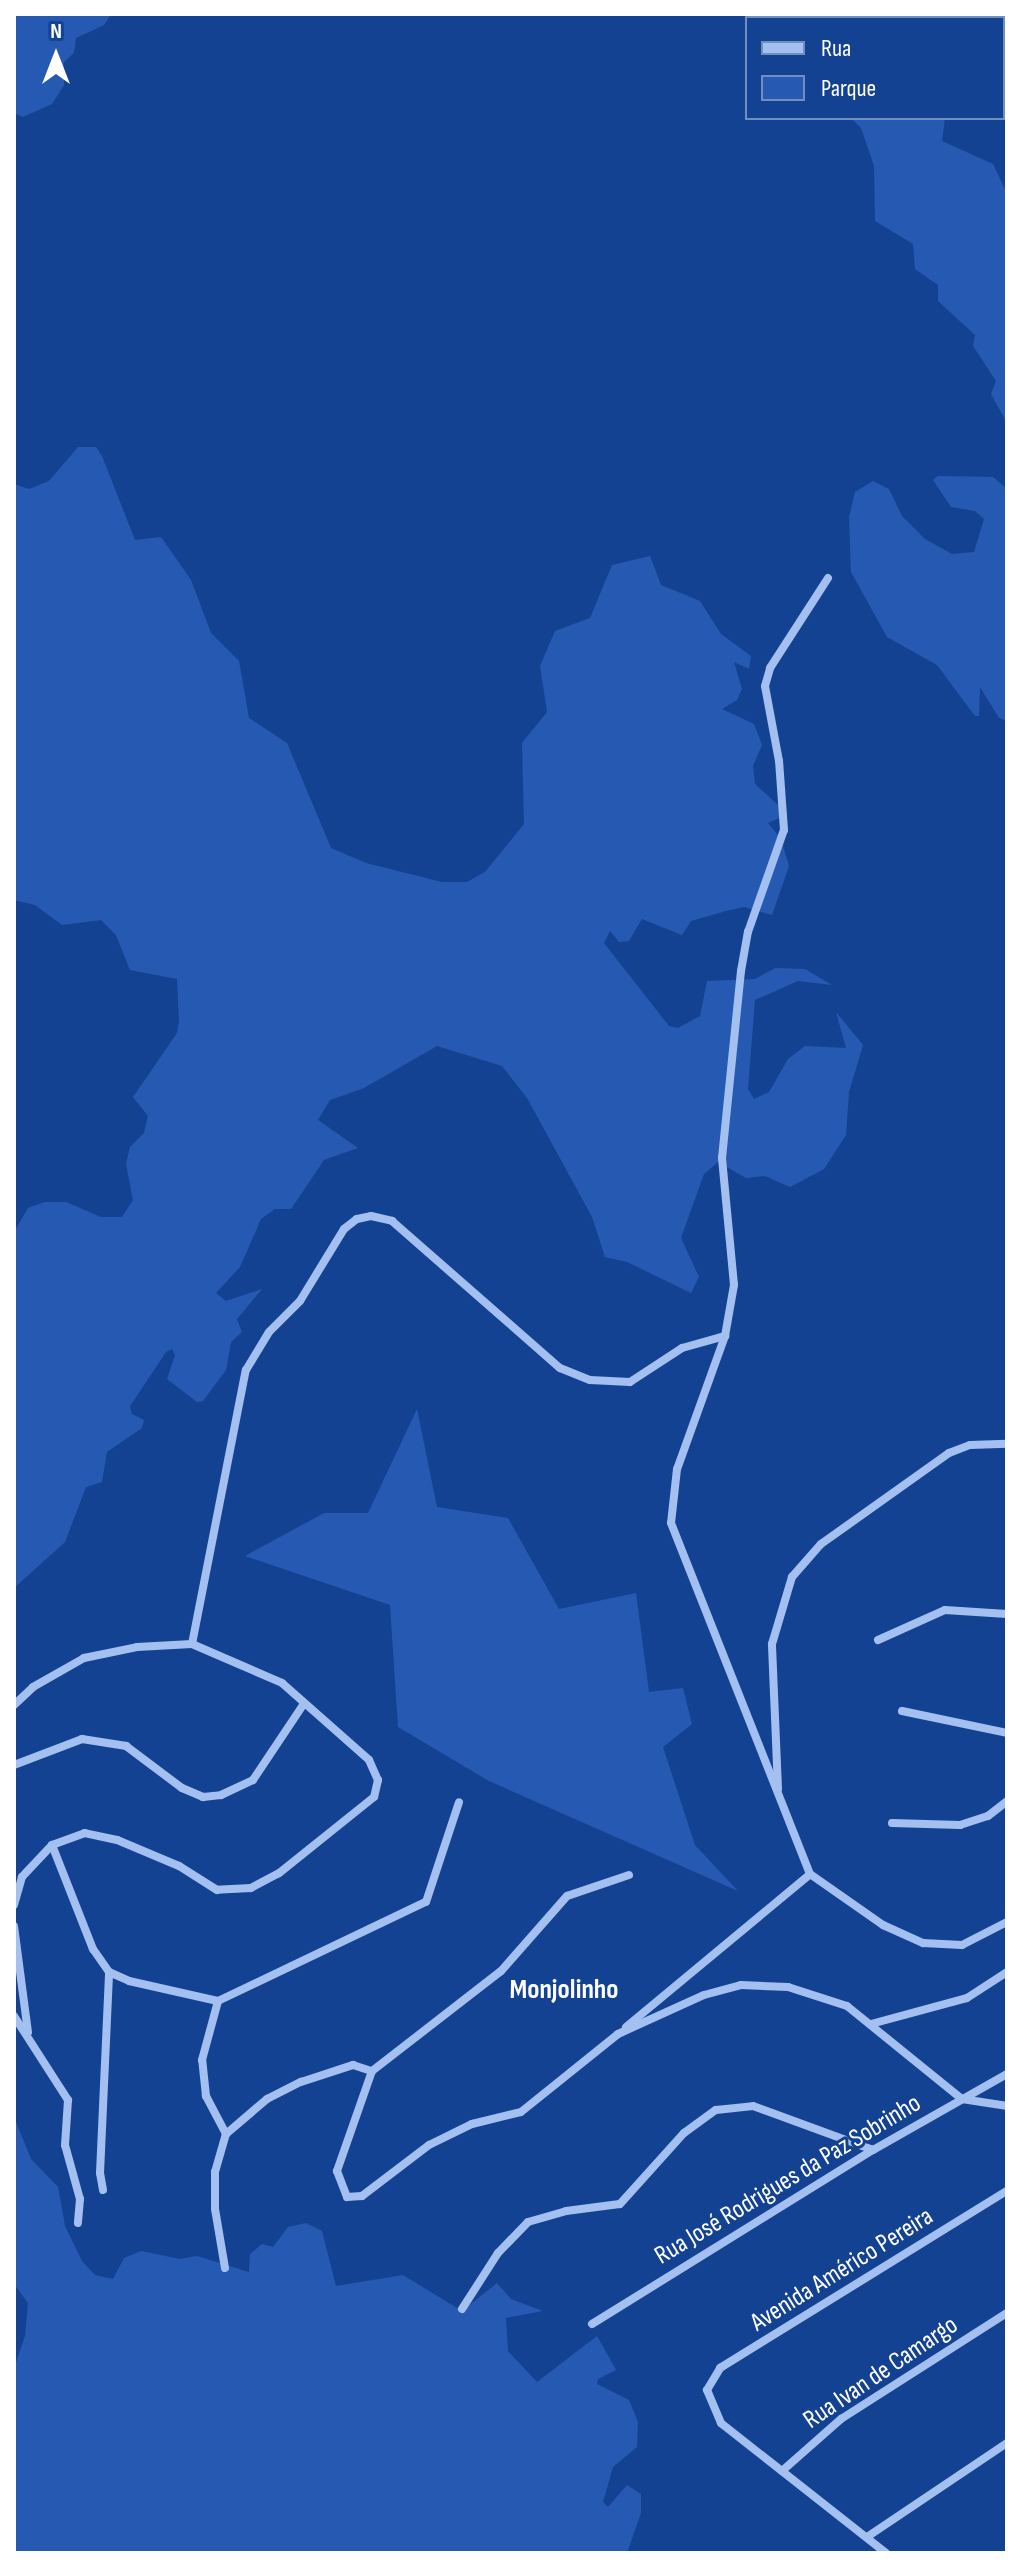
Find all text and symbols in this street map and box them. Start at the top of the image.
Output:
north arrow [16,16,96,96]
legend [745,16,1005,120]
text: N [50,18,62,45]
text: Rua [821,34,851,63]
text: Parque [821,74,876,103]
district label: Monjolinho [509,1973,619,2007]
street label: Rua José Rodrigues da Paz Sobrinho [649,2088,927,2272]
street label: Avenida Américo Pereira [745,2201,939,2339]
street label: Rua Ivan de Camargo [798,2310,964,2436]

